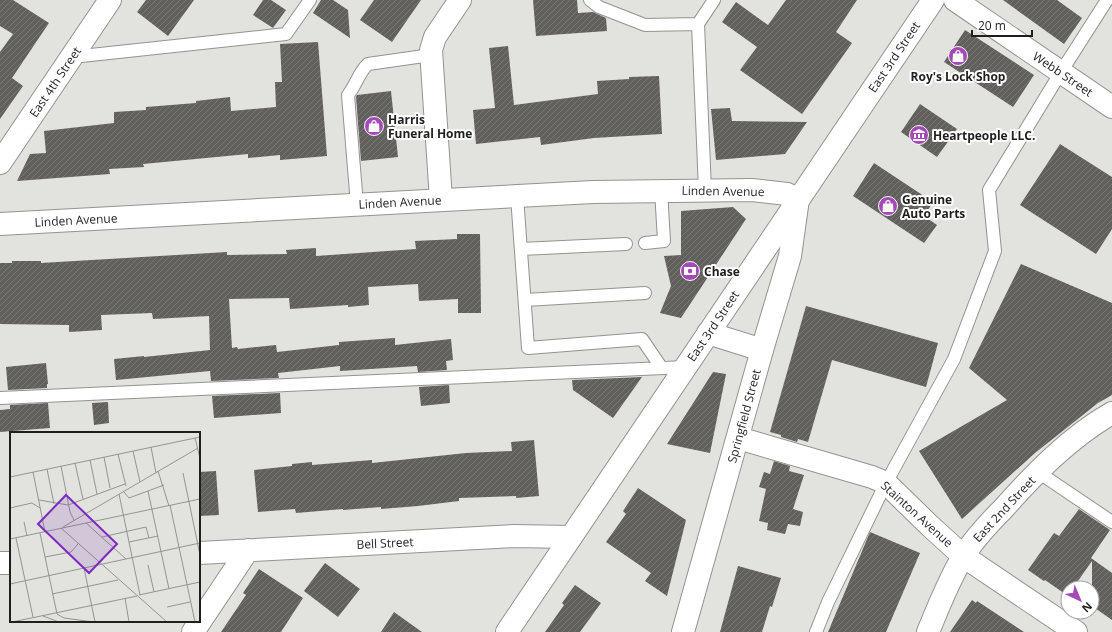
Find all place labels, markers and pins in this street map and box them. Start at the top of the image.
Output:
shop icon: Roy's Lock Shop [947,45,969,67]
place label: Roy's Lock Shop [911,68,1006,85]
place label: Harris Funeral Home [388,111,472,142]
shop icon: Harris Funeral Home [363,115,385,137]
museum icon: Heartpeople LLC. [908,124,930,146]
place label: Heartpeople LLC. [933,127,1035,144]
place label: Genuine Auto Parts [902,191,965,222]
shop icon: Genuine Auto Parts [877,195,899,217]
bank icon: Chase [679,260,701,282]
place label: Chase [704,263,740,280]

